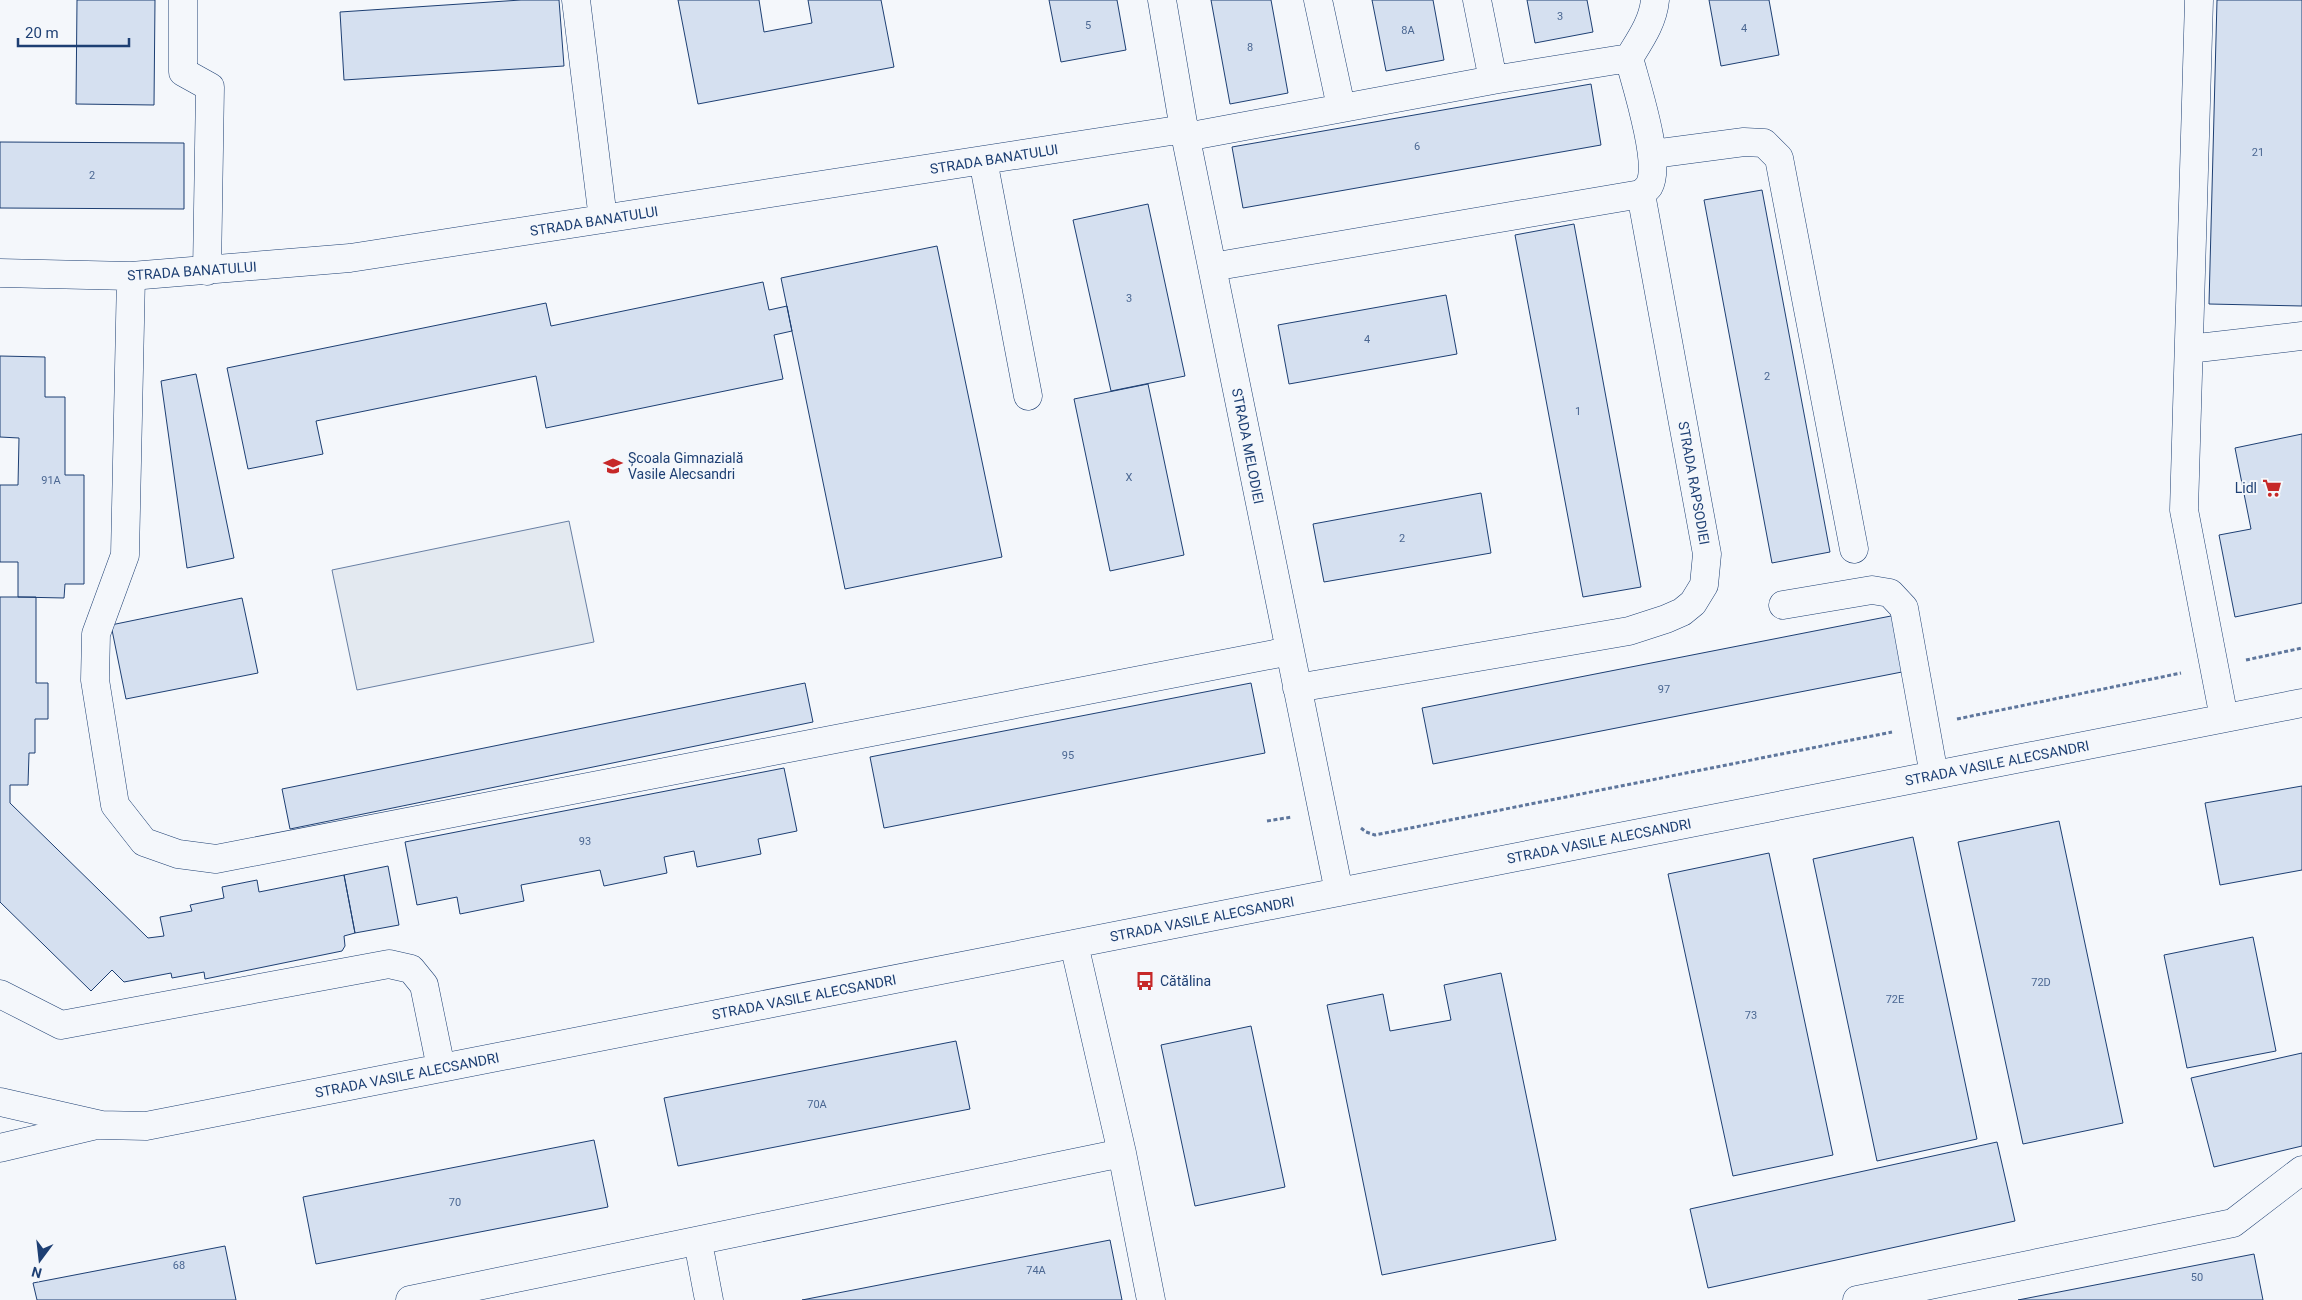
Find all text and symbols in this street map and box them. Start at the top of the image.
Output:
house number: 3 [1557,10,1563,23]
scale bar [18,15,129,47]
house number: 5 [1085,19,1091,32]
house number: 4 [1741,22,1747,35]
text: 20 m [25,24,59,42]
house number: 8A [1401,24,1416,37]
house number: 8 [1247,41,1253,54]
house number: 6 [1414,140,1420,153]
street label: STRADA BANATULUI [929,141,1059,177]
house number: 21 [2252,146,2264,159]
house number: 2 [89,169,95,182]
street label: STRADA BANATULUI [529,203,659,239]
street label: STRADA BANATULUI [127,258,257,284]
house number: 3 [1126,292,1132,305]
house number: 4 [1364,333,1370,346]
house number: 2 [1764,370,1770,383]
street label: STRADA MELODIEI [1229,387,1267,505]
house number: 1 [1575,405,1581,418]
street label: STRADA RAPSODIEI [1675,420,1713,546]
place label: Școala Gimnazială Vasile Alecsandri [628,450,743,482]
school or university icon: Școala Gimnazială Vasile Alecsandri [602,455,624,477]
house number: X [1126,471,1133,484]
house number: 91A [41,474,62,487]
supermarket icon: Lidl [2261,477,2283,499]
place label: Lidl [2235,480,2257,496]
house number: 2 [1399,532,1405,545]
house number: 97 [1658,683,1670,696]
street label: STRADA VASILE ALECSANDRI [1903,737,2091,789]
house number: 95 [1062,749,1074,762]
street label: STRADA VASILE ALECSANDRI [1505,815,1693,867]
house number: 93 [579,835,591,848]
street label: STRADA VASILE ALECSANDRI [1108,893,1296,945]
bus stop icon: Cătălina [1134,970,1156,992]
street label: STRADA VASILE ALECSANDRI [710,971,898,1023]
place label: Cătălina [1160,973,1211,989]
house number: 72D [2031,976,2051,989]
house number: 72E [1886,993,1904,1006]
house number: 73 [1745,1009,1757,1022]
street label: STRADA VASILE ALECSANDRI [313,1049,501,1101]
house number: 70A [807,1098,828,1111]
house number: 70 [449,1196,461,1209]
north arrow [15,1235,65,1285]
house number: 68 [173,1259,185,1272]
text: N [30,1264,43,1282]
house number: 74A [1026,1264,1047,1277]
house number: 50 [2191,1271,2203,1284]

